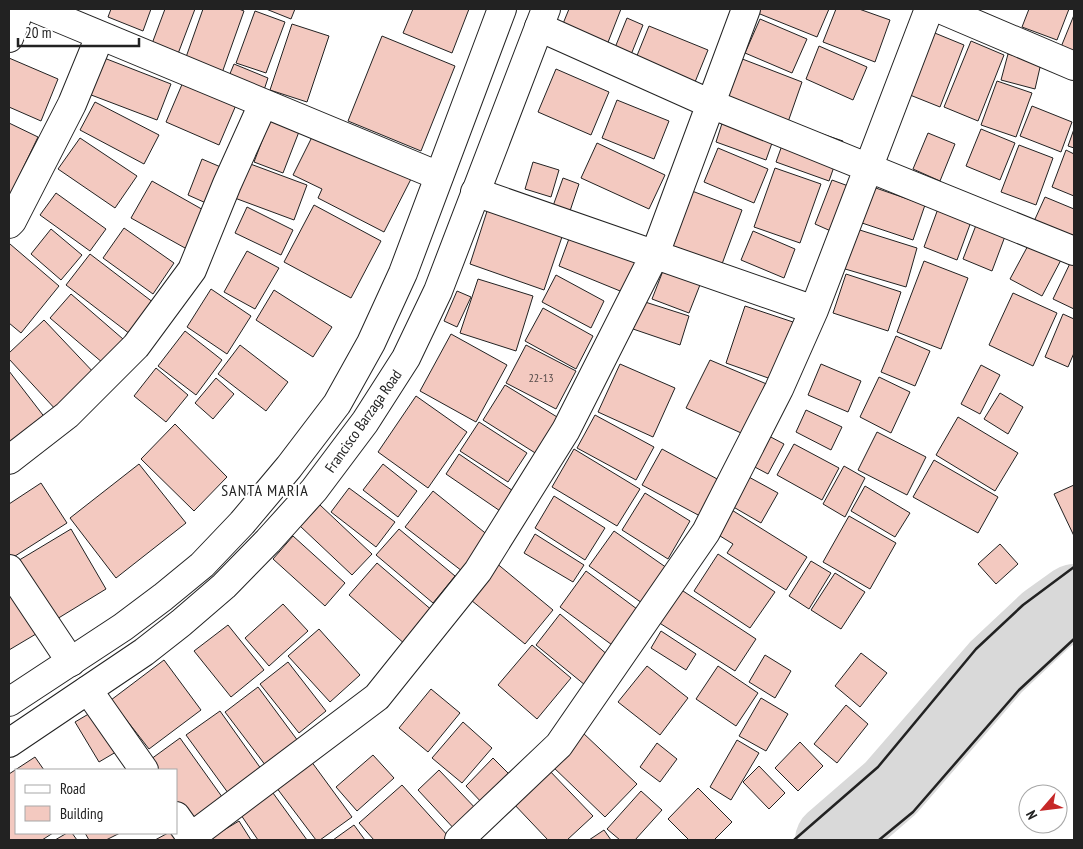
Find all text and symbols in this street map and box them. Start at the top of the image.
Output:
scale bar [18,15,139,47]
text: 20 m [25,23,51,42]
street label: Francisco Barzaga Road [320,366,406,476]
house number: 22-13 [528,370,554,385]
district label: SANTA MARIA [221,480,309,500]
legend [15,769,178,834]
text: Road [60,779,86,798]
north arrow [1018,784,1068,834]
text: Building [60,804,103,823]
text: N [1022,808,1041,823]

